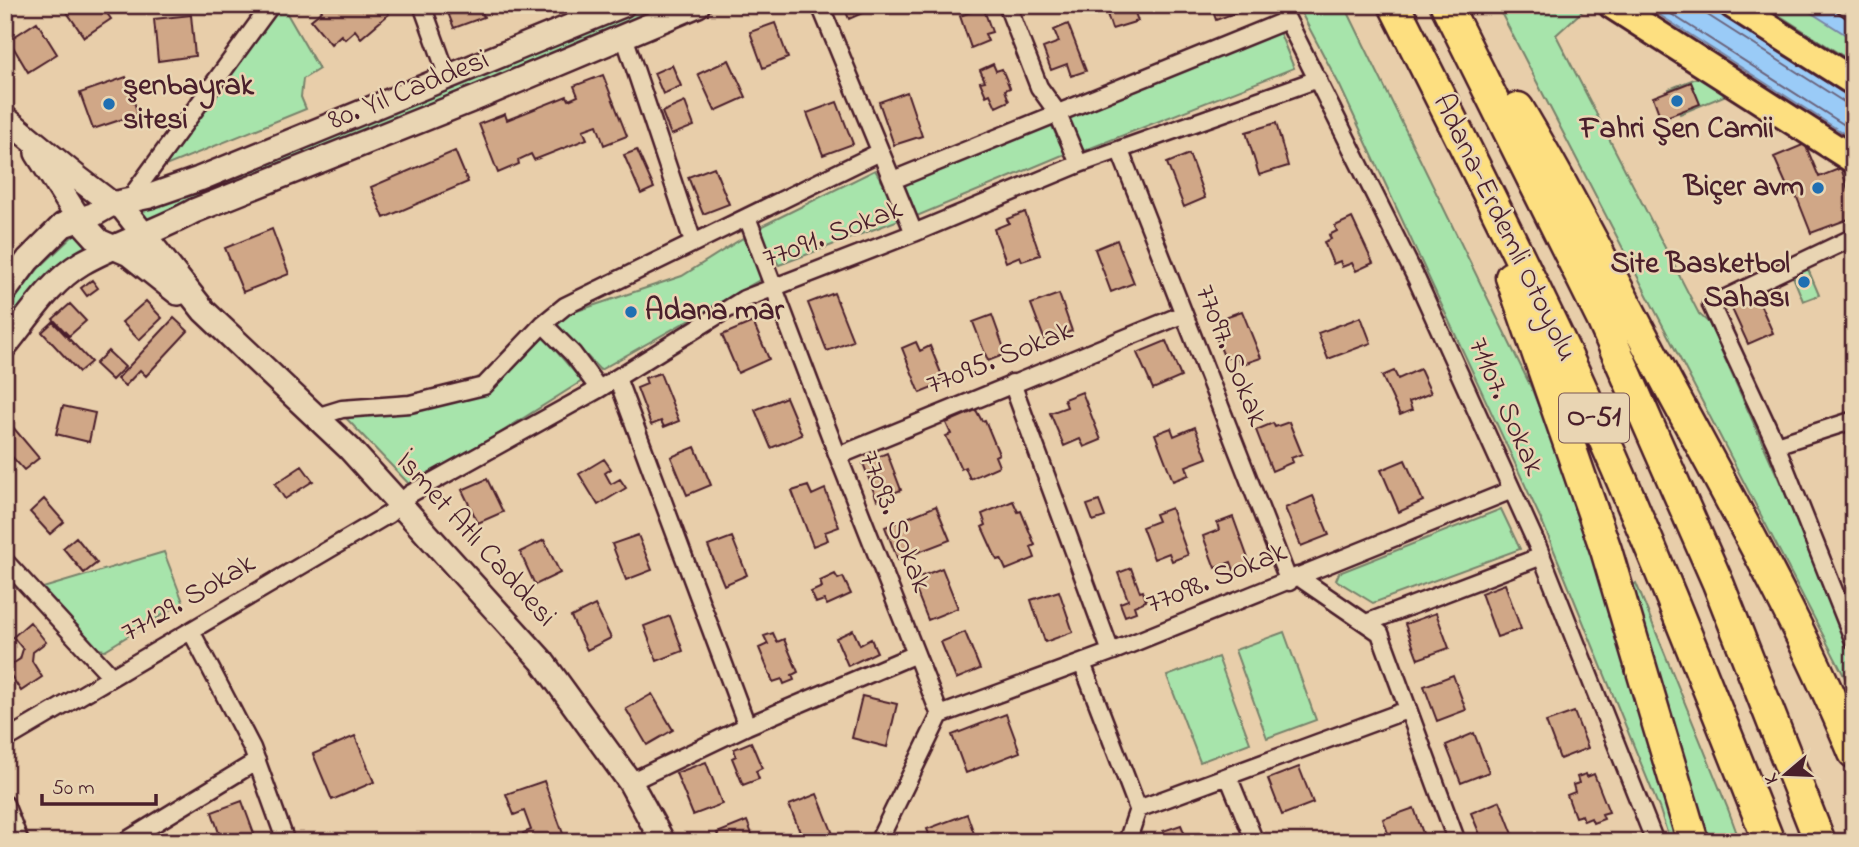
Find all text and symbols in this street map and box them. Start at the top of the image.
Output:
street label: 80. Yıl Caddesi [322,39,496,143]
place label: şenbayrak sitesi [123,65,255,143]
street label: Adana-Erdemli Otoyolu [1420,87,1588,369]
marker: Fahri Şen Camii [1669,93,1685,109]
marker: şenbayrak sitesi [101,96,117,112]
place label: Fahri Şen Camii [1578,108,1774,152]
place label: Biçer avm [1682,166,1804,210]
marker: Biçer avm [1810,180,1826,196]
street label: 77091. Sokak [757,188,910,282]
place label: Site Basketbol Sahası [1610,243,1790,321]
marker: Site Basketbol Sahası [1796,274,1812,290]
street label: 77097. Sokak [1182,279,1279,434]
place label: Adana mar [645,290,785,334]
marker: Adana mar [623,304,639,320]
street label: 77095. Sokak [920,309,1080,408]
street label: 71107. Sokak [1455,331,1555,484]
road number: O-51 [1559,394,1629,442]
street label: İsmet Atlı Caddesi [384,442,566,638]
street label: 77093. Sokak [846,445,943,600]
street label: 77098. Sokak [1140,531,1295,627]
street label: 77129. Sokak [114,542,265,655]
north arrow [1750,738,1820,808]
scale bar [42,763,156,807]
text: K [1758,769,1787,787]
text: 50 m [52,774,95,804]

